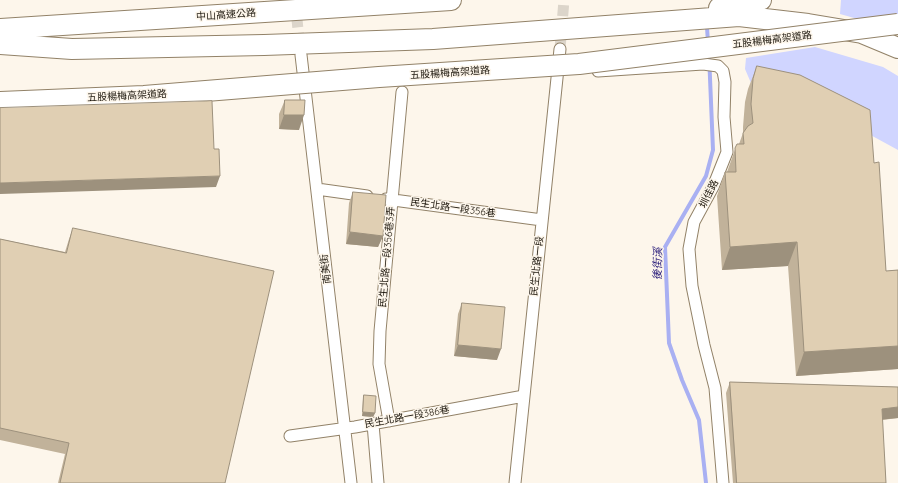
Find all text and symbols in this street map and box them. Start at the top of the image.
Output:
street label: 中山高速公路 [196,7,256,23]
street label: 五股楊梅高架道路 [732,29,812,51]
street label: 五股楊梅高架道路 [410,64,490,82]
street label: 五股楊梅高架道路 [87,88,167,104]
street label: 圳佳路 [697,178,721,210]
street label: 民生北路一段356巷 [410,196,496,220]
street label: 民生北路一段356巷3弄 [377,206,397,308]
street label: 民生北路一段 [528,236,546,296]
water label: 後街溪 [651,247,665,281]
street label: 南美街 [318,253,334,285]
street label: 民生北路一段386巷 [364,404,450,430]

